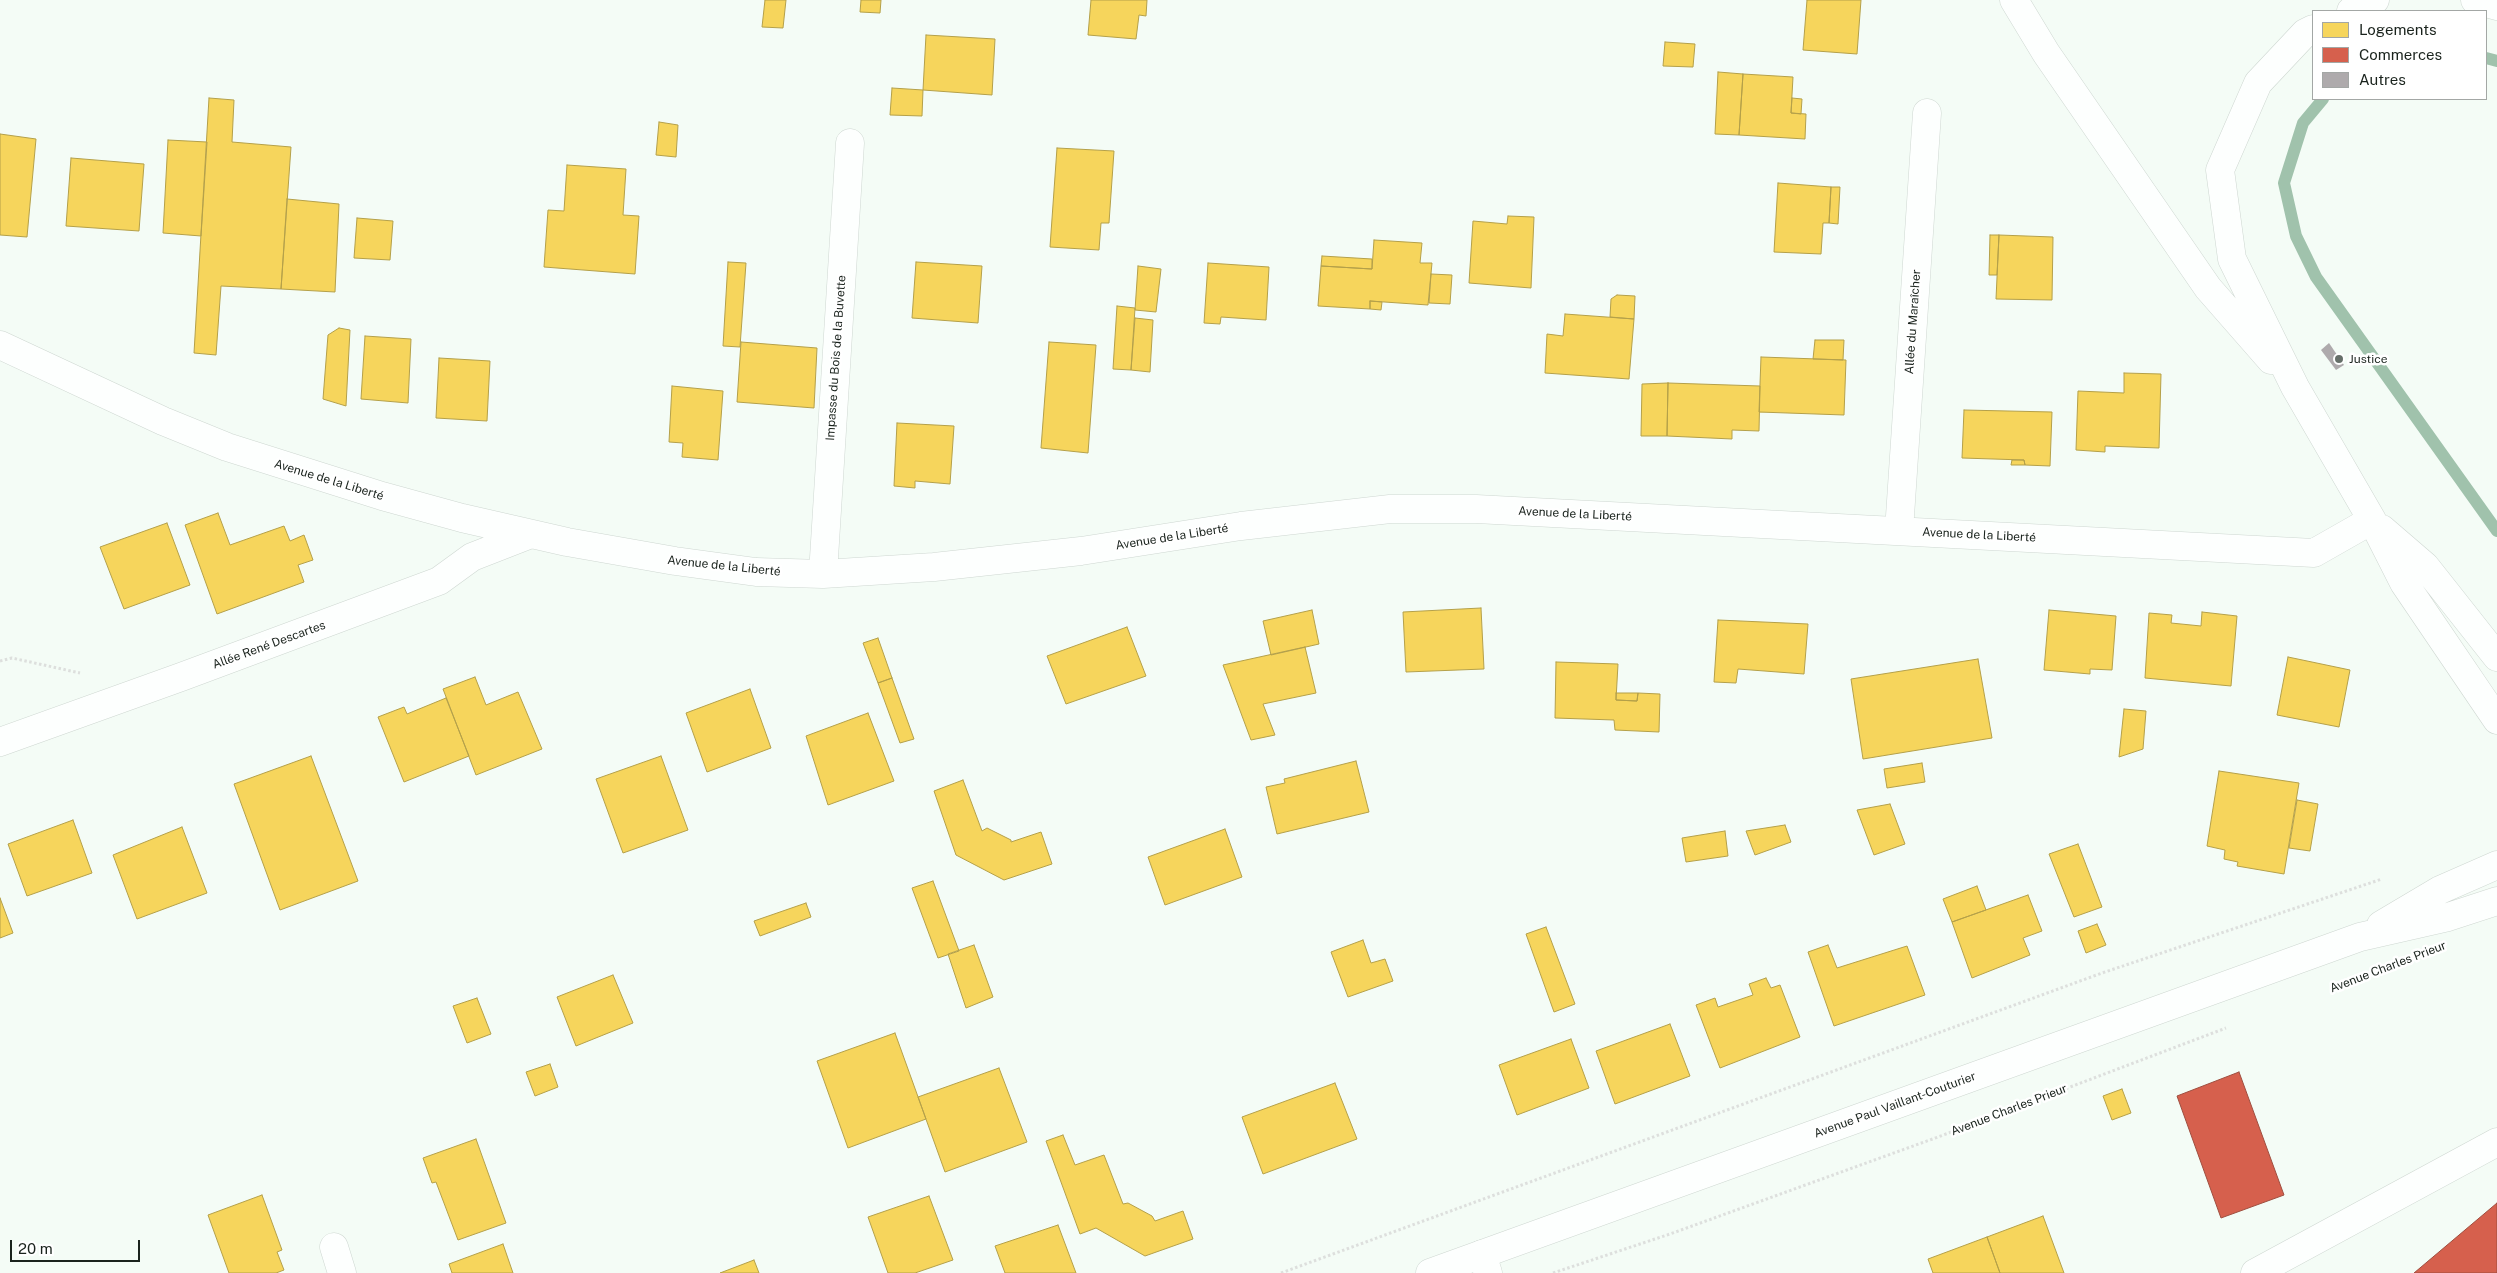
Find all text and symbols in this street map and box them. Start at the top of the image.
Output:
legend [2312,10,2487,100]
text: Logements [2359,21,2437,38]
text: Commerces [2359,46,2442,63]
text: Autres [2359,71,2406,88]
street label: Allée du Maraîcher [1902,269,1924,375]
street label: Impasse du Bois de la Buvette [823,275,849,441]
place label: Justice [2349,352,2387,366]
marker: Justice [2333,353,2345,365]
street label: Avenue de la Liberté [272,456,386,504]
street label: Avenue de la Liberté [1518,504,1632,524]
street label: Avenue de la Liberté [1115,521,1229,553]
street label: Avenue de la Liberté [1922,525,2036,545]
street label: Avenue de la Liberté [667,553,781,579]
street label: Allée René Descartes [211,618,327,672]
street label: Avenue Charles Prieur [2328,938,2448,996]
street label: Avenue Paul Vaillant-Couturier [1812,1069,1978,1141]
street label: Avenue Charles Prieur [1949,1081,2069,1139]
scale bar [12,1230,142,1262]
text: 20 m [18,1240,53,1257]

